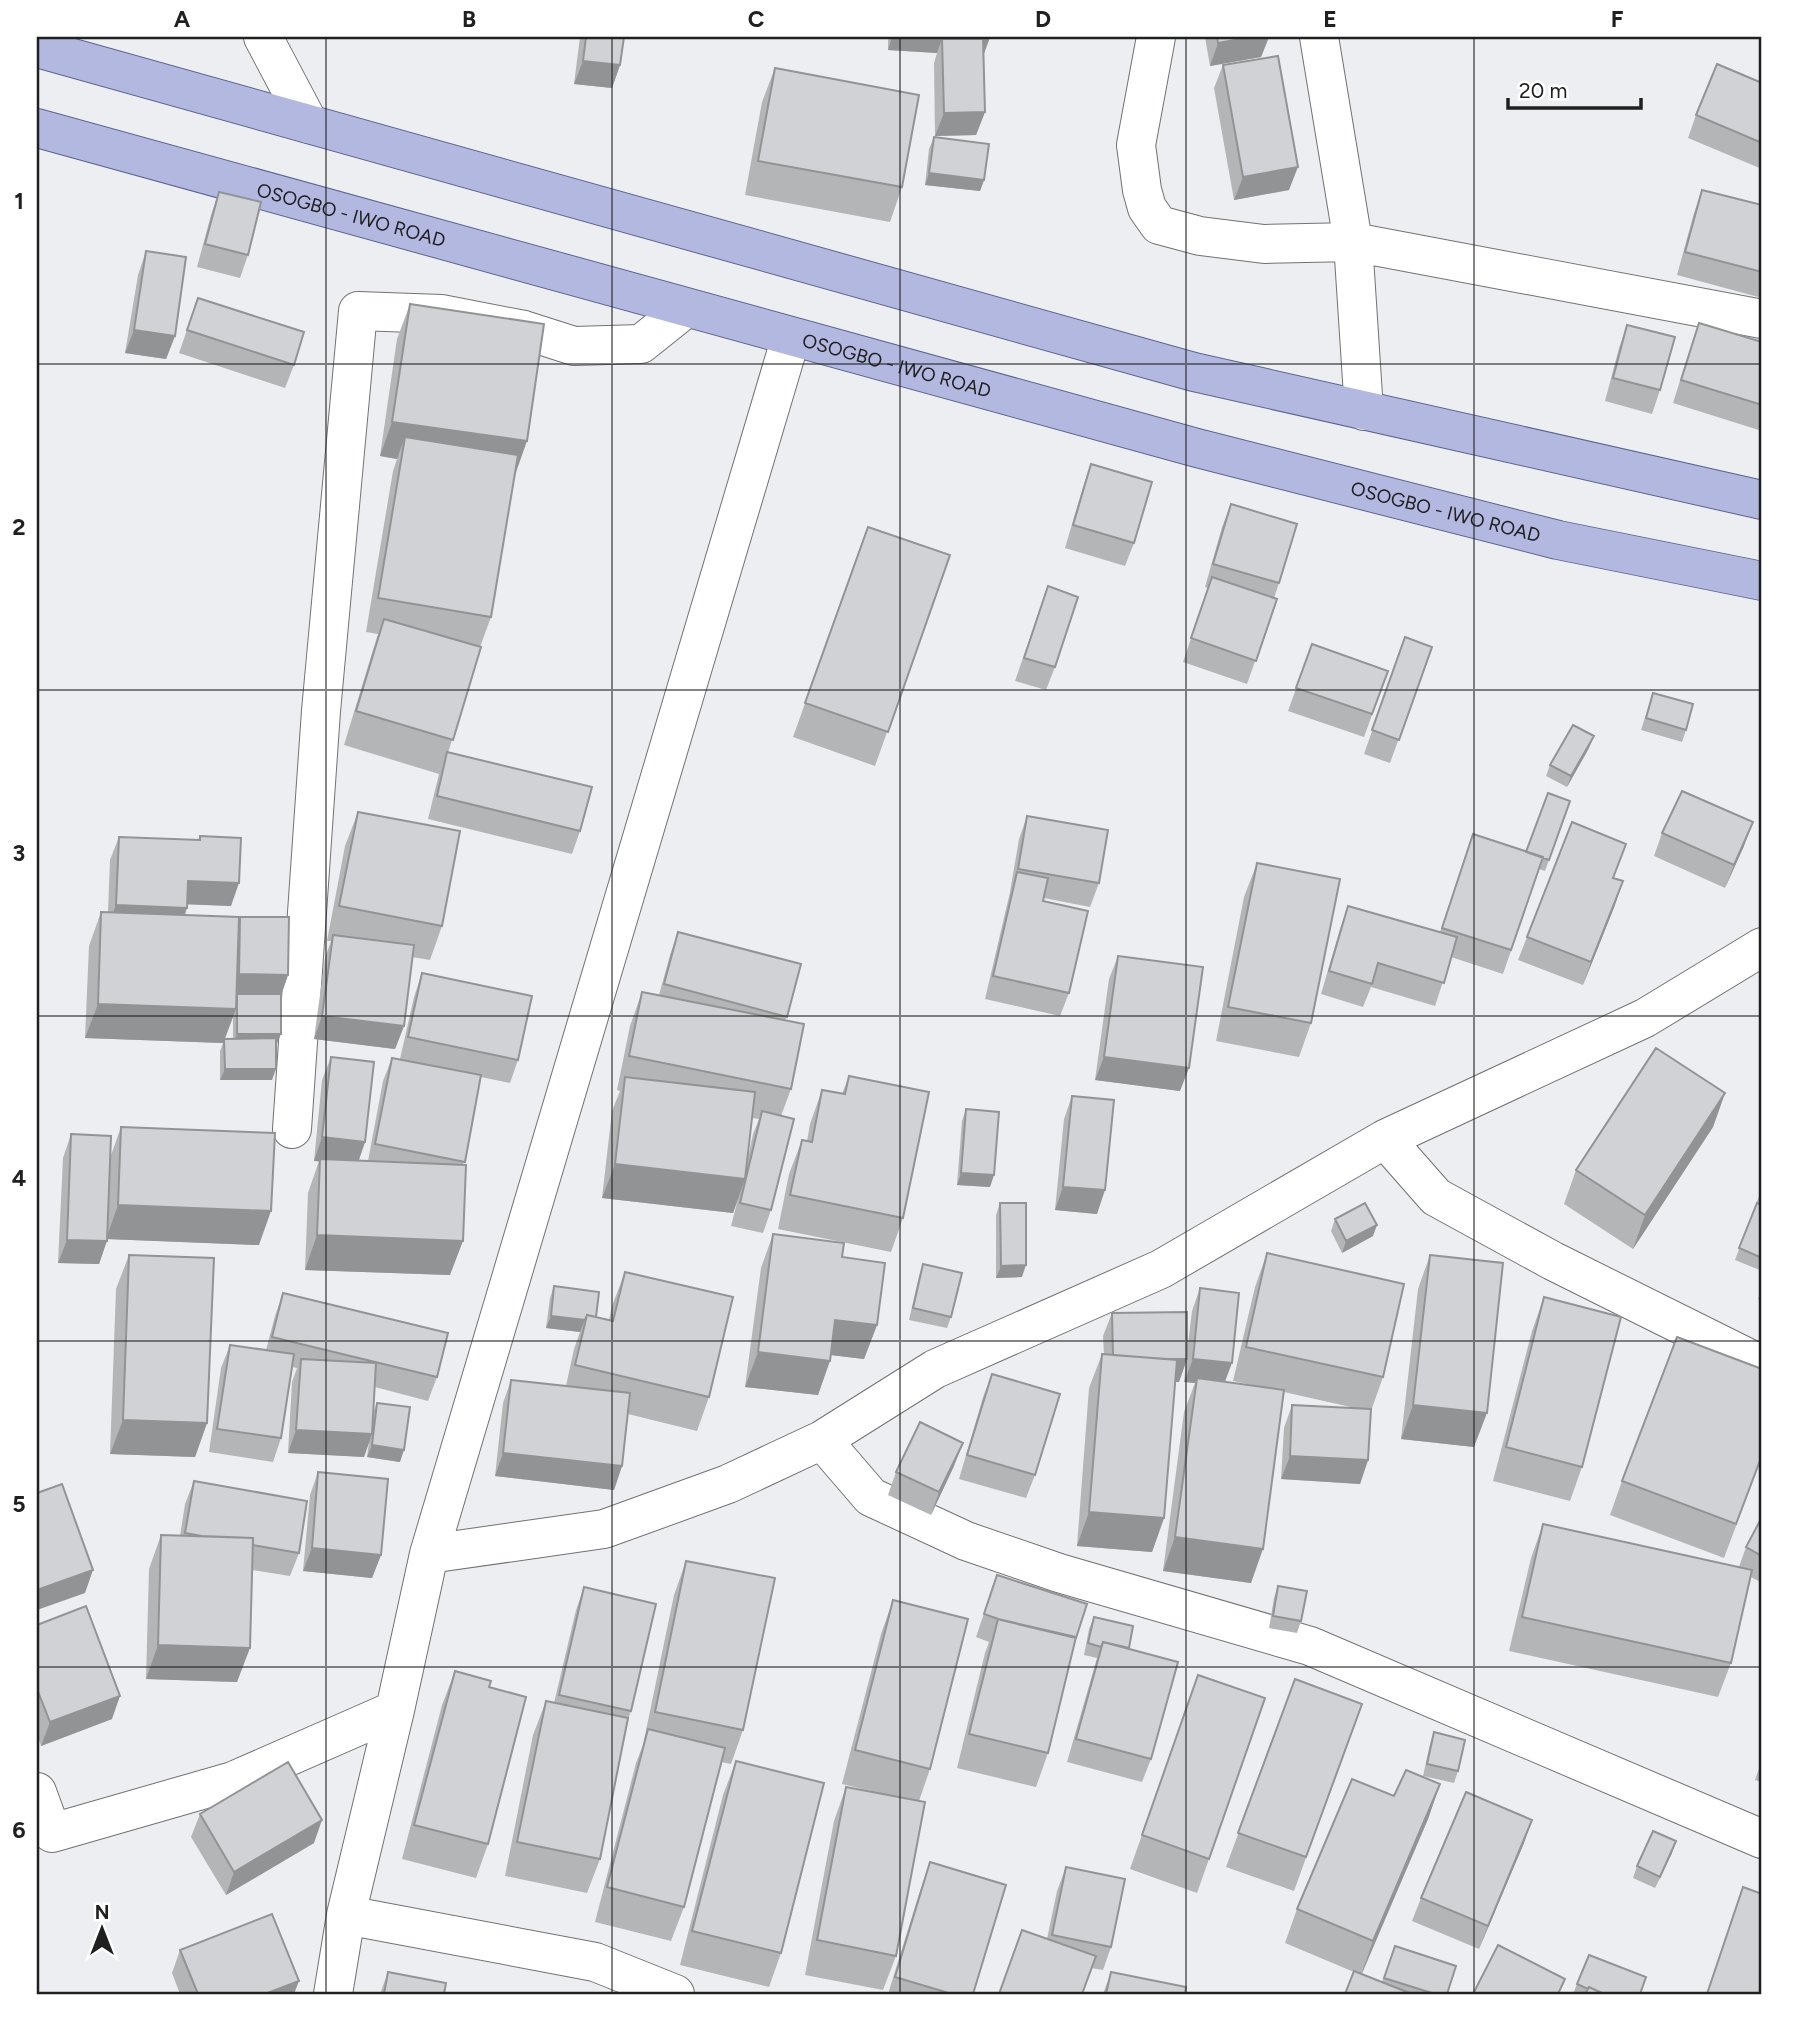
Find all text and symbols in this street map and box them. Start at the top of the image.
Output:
text: A [174,5,191,33]
text: B [462,5,476,33]
text: C [748,5,765,33]
text: D [1035,5,1051,33]
text: E [1323,5,1337,33]
text: F [1611,5,1624,33]
scale bar [1508,66,1642,110]
text: 20 m [1519,78,1567,103]
street label: OSOGBO - IWO ROAD [254,178,448,252]
text: 1 [14,187,24,215]
street label: OSOGBO - IWO ROAD [800,328,994,402]
street label: OSOGBO - IWO ROAD [1348,476,1543,547]
text: 2 [12,513,26,541]
text: 3 [13,839,25,867]
text: 4 [12,1164,26,1192]
text: 5 [12,1490,26,1518]
text: 6 [12,1816,26,1844]
north arrow [66,1895,136,1965]
text: N [95,1901,109,1924]

